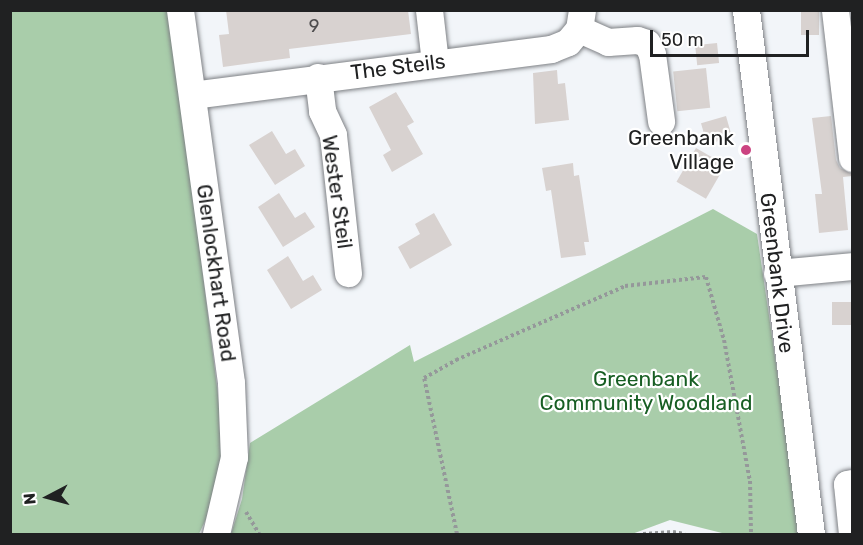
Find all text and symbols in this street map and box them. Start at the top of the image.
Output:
house number: 9 [309,15,319,37]
scale bar [653,18,812,56]
text: 50 m [661,29,704,51]
street label: The Steils [349,49,447,85]
place label: Greenbank Village [628,125,734,175]
street label: Wester Steil [317,133,357,251]
marker: Greenbank Village [739,143,753,157]
street label: Glenlockhart Road [191,183,241,363]
street label: Greenbank Drive [755,191,799,355]
park label: Greenbank Community Woodland [539,366,753,416]
north arrow [18,467,78,527]
text: N [20,492,40,506]

